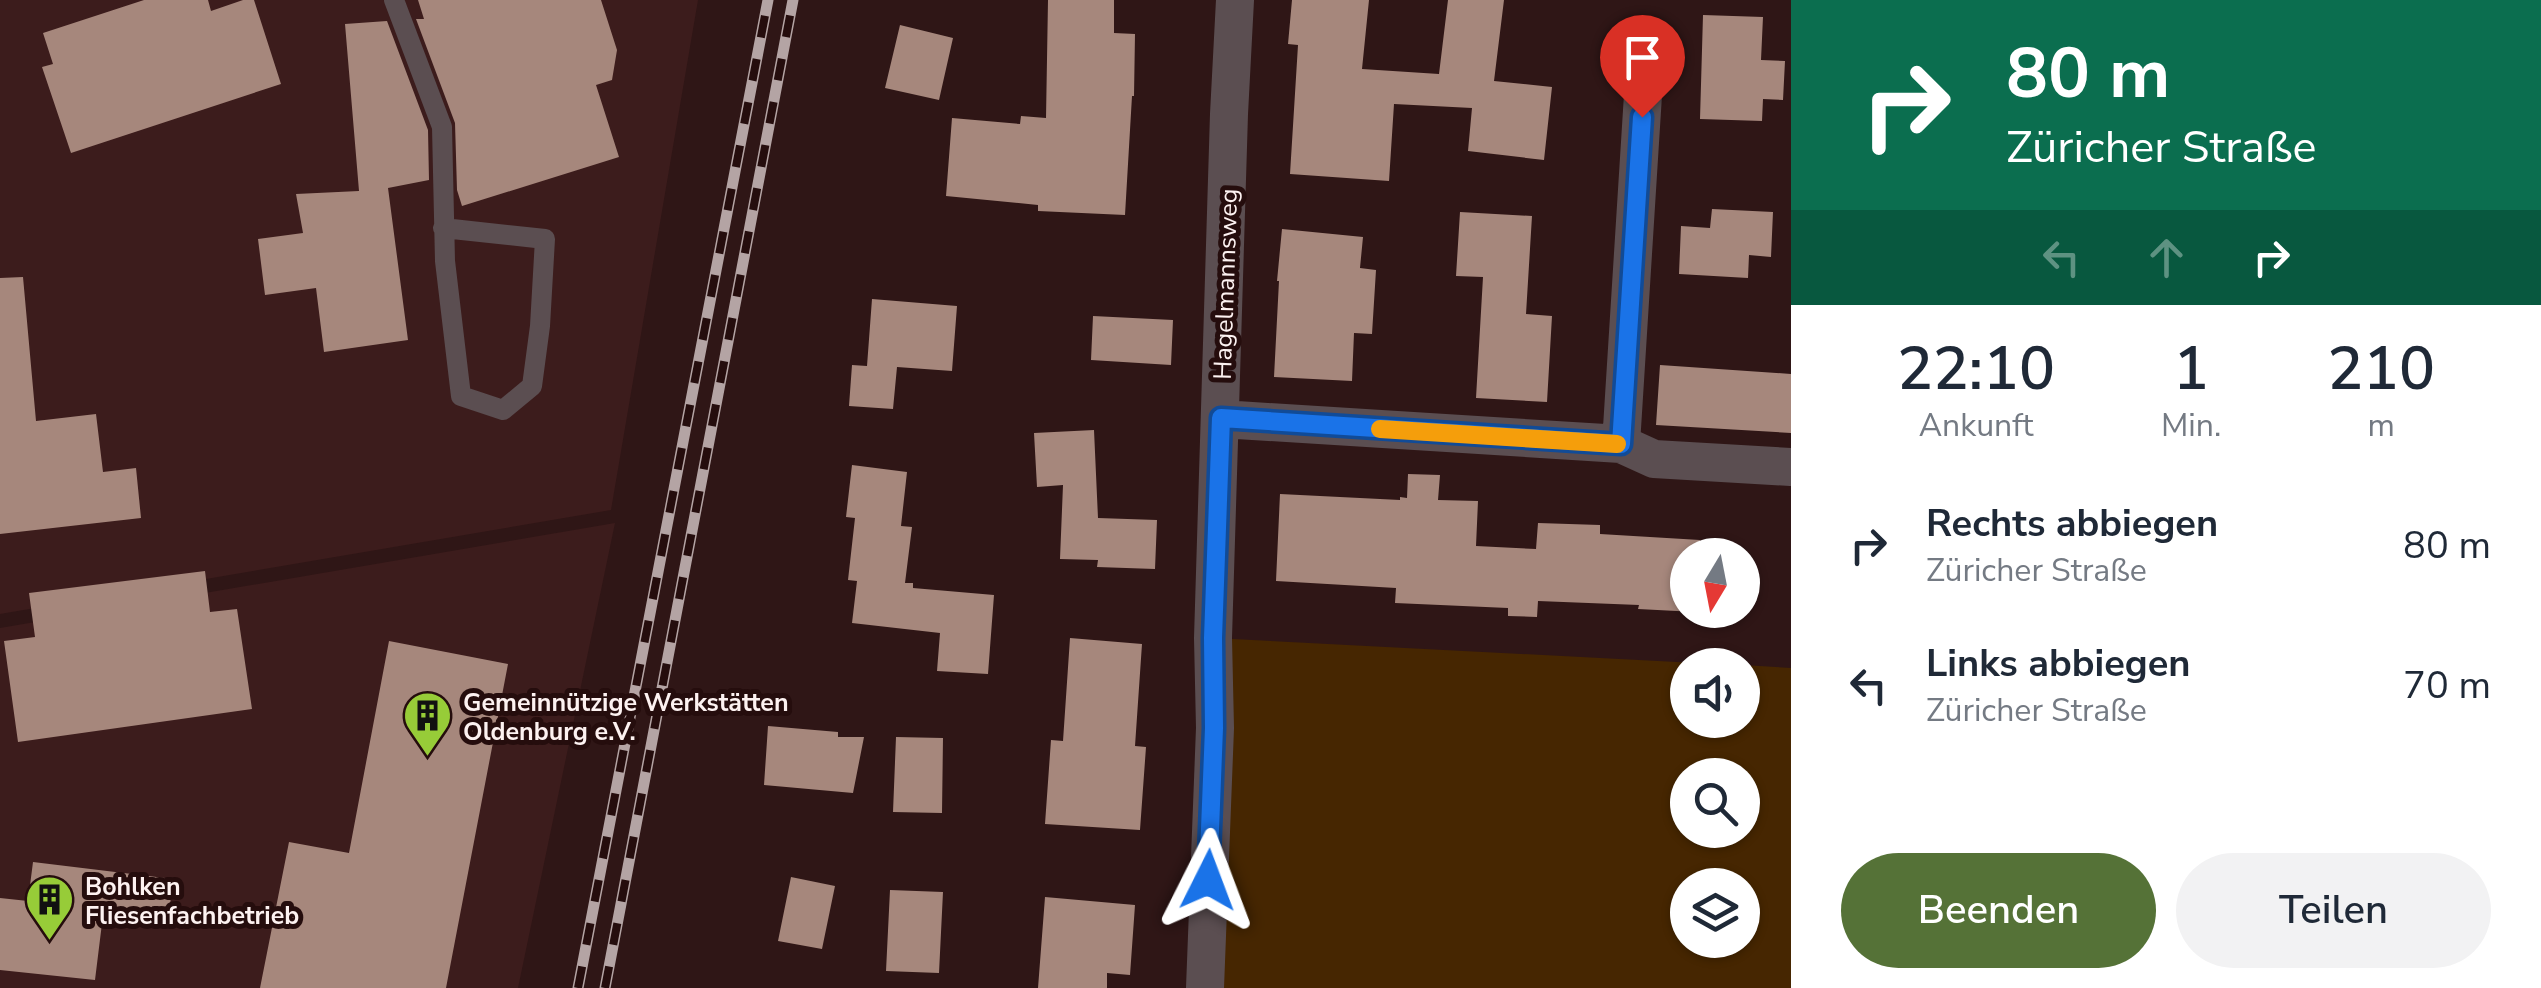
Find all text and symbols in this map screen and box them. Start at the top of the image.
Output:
pin [1600,15,1685,118]
text: 80 m [2006,26,2170,122]
icon: arrive [1615,30,1670,85]
icon: right [1841,40,1971,170]
text: Züricher Straße [2006,117,2317,178]
street label: Hagelmannsweg [1206,188,1246,380]
icon: left [2034,230,2089,285]
icon: ahead [2139,230,2194,285]
icon: right [2244,230,2299,285]
text: 22:10 [1897,328,2055,410]
text: 1 [2173,328,2209,410]
text: 210 [2327,328,2435,410]
text: Ankunft [1919,404,2033,447]
text: Min. [2161,404,2221,447]
text: m [2367,404,2395,447]
text: Rechts abbiegen [1926,498,2218,549]
icon: right [1841,518,1896,573]
text: 80 m [2403,520,2491,571]
north arrow [1670,538,1760,628]
map controls [1670,538,1760,958]
text: Züricher Straße [1926,549,2147,592]
text: Links abbiegen [1926,638,2191,689]
button: sound [1670,648,1760,738]
icon: left [1841,658,1896,713]
text: 70 m [2403,660,2491,711]
place label: Gemeinnützige Werkstätten Oldenburg e.V. [463,686,789,749]
text: Züricher Straße [1926,689,2147,732]
building icon: Gemeinnützige Werkstätten Oldenburg e.V. [402,690,454,758]
button: search [1670,758,1760,848]
position arrow [1156,828,1260,932]
button: Beenden [1841,853,2156,968]
button: Teilen [2176,853,2491,968]
button: layers [1670,868,1760,958]
place label: Bohlken Fliesenfachbetrieb [85,870,299,933]
building icon: Bohlken Fliesenfachbetrieb [24,874,76,942]

